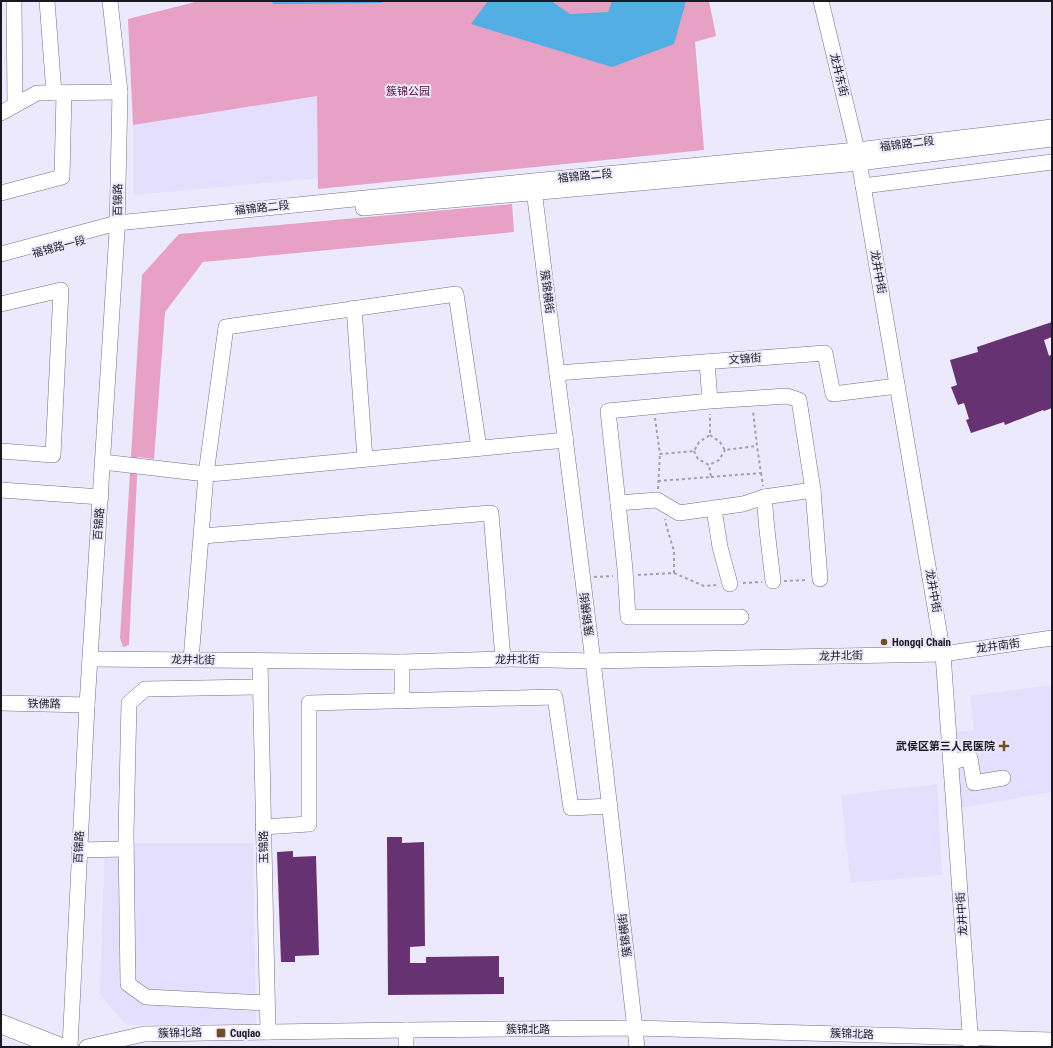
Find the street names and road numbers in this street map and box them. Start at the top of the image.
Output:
street label: 龙井东街 [827,52,851,98]
street label: 福锦路二段 [879,134,935,154]
street label: 福锦路二段 [557,167,613,185]
street label: 百锦路 [111,183,125,217]
street label: 福锦路二段 [234,199,290,217]
street label: 福锦路一段 [31,234,87,260]
street label: 龙井中街 [868,249,888,295]
street label: 簇锦横街 [538,269,556,315]
street label: 文锦街 [728,351,762,367]
street label: 百锦路 [91,507,107,541]
street label: 龙井中街 [923,568,943,614]
street label: 簇锦横街 [578,591,596,637]
street label: 龙井南街 [975,637,1021,655]
street label: 龙井北街 [819,649,863,663]
street label: 龙井北街 [171,653,215,667]
street label: 龙井北街 [495,653,539,666]
street label: 铁佛路 [27,697,61,711]
street label: 百锦路 [72,830,86,864]
street label: 玉锦路 [257,830,271,864]
street label: 龙井中街 [954,892,970,936]
street label: 簇锦横街 [616,912,634,958]
street label: 簇锦北路 [506,1023,550,1036]
street label: 簇锦北路 [158,1026,202,1040]
street label: 簇锦北路 [830,1027,874,1041]

